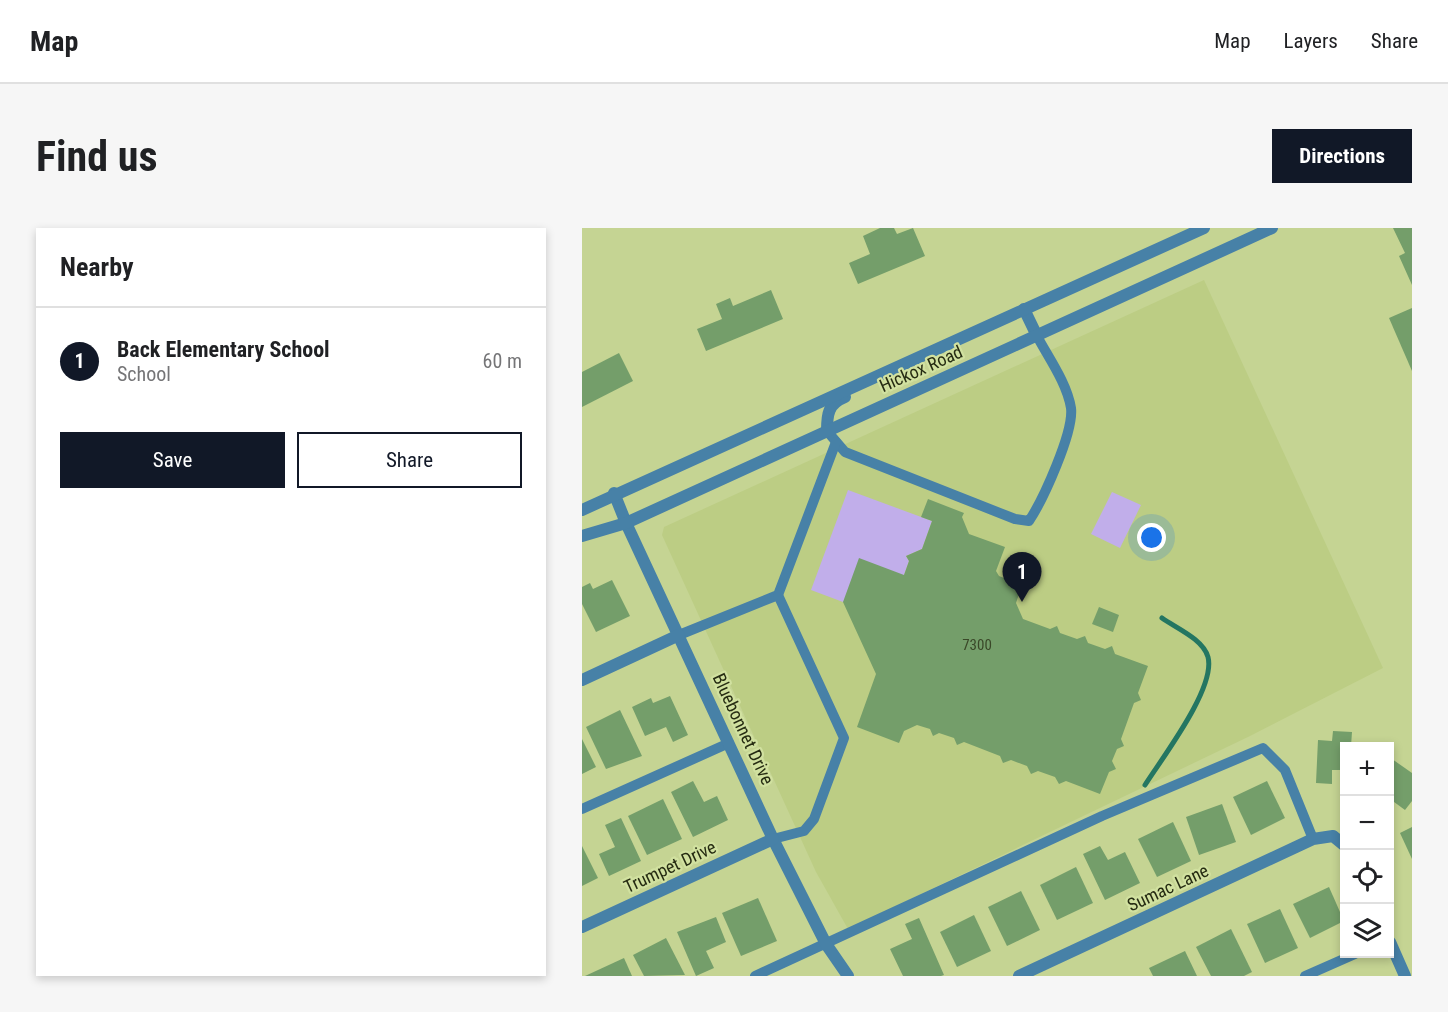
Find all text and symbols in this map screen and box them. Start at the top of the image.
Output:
text: Map [30,25,78,58]
text: Map [1214,29,1251,53]
text: Layers [1284,29,1338,53]
text: Share [1371,29,1418,53]
button: Directions [1272,129,1412,183]
text: Find us [36,132,157,181]
text: Nearby [60,252,134,282]
text: Back Elementary School [117,337,330,362]
street label: Hickox Road [876,341,966,396]
text: 1 [74,349,85,373]
text: 60 m [483,349,522,373]
text: School [117,362,171,386]
button: Save [60,432,285,488]
button: Share [297,432,522,488]
your location [1137,523,1166,552]
pin: 1 [1002,552,1042,602]
house number: 7300 [962,636,992,654]
street label: Bluebonnet Drive [709,670,778,788]
map controls [1340,742,1394,958]
button: + [1340,742,1394,796]
button: − [1340,796,1394,850]
street label: Trumpet Drive [620,836,719,897]
button: locate [1340,850,1394,904]
street label: Sumac Lane [1124,860,1212,915]
button: layers [1340,904,1394,958]

